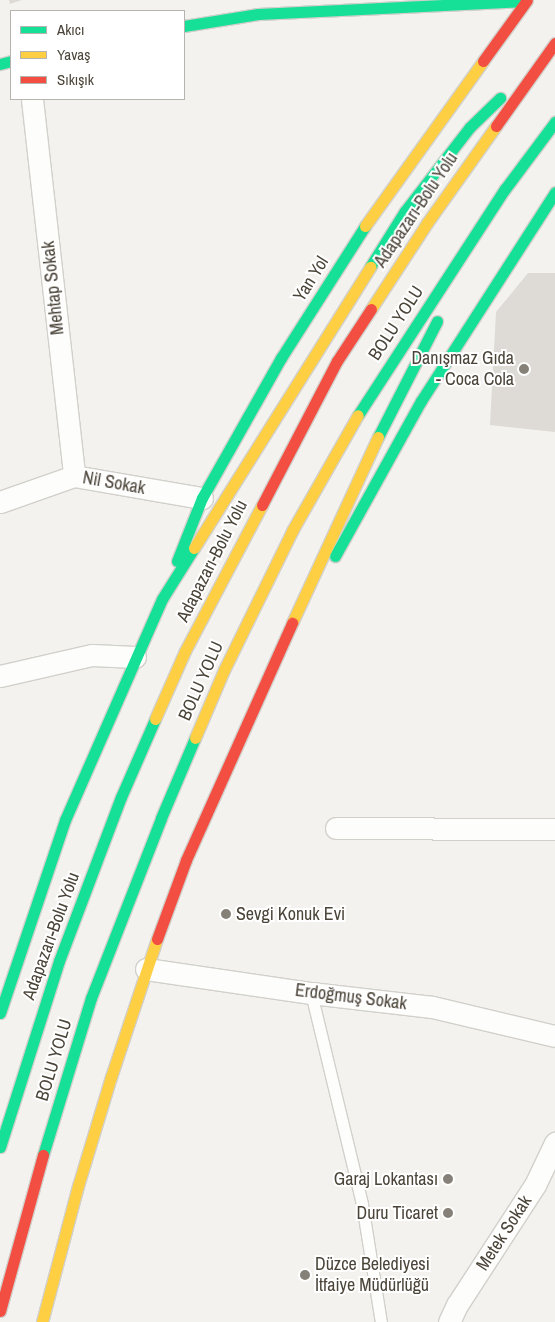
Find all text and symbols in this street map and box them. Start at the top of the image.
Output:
legend [10,10,185,100]
text: Akıcı [57,19,84,40]
text: Yavaş [57,44,90,65]
text: Sıkışık [57,69,94,90]
street label: Adapazarı-Bolu Yolu [370,148,462,272]
street label: Mehtap Sokak [37,240,69,336]
street label: Yan Yol [289,252,333,306]
street label: BOLU YOLU [364,282,428,364]
place label: Danışmaz Gıda - Coca Cola [411,348,514,390]
marker: Danışmaz Gıda - Coca Cola [518,363,530,375]
street label: Nil Sokak [81,467,147,499]
street label: Adapazarı-Bolu Yolu [172,496,252,626]
street label: BOLU YOLU [174,638,228,724]
street label: Adapazarı-Bolu Yolu [18,869,84,1003]
place label: Sevgi Konuk Evi [236,903,345,925]
marker: Sevgi Konuk Evi [220,908,232,920]
street label: Erdoğmuş Sokak [294,979,408,1015]
street label: BOLU YOLU [31,1016,77,1104]
place label: Garaj Lokantası [334,1168,438,1190]
marker: Garaj Lokantası [442,1173,454,1185]
street label: Metek Sokak [472,1191,536,1275]
place label: Duru Ticaret [356,1202,438,1224]
marker: Duru Ticaret [442,1207,454,1219]
place label: Düzce Belediyesi İtfaiye Müdürlüğü [315,1254,430,1296]
marker: Düzce Belediyesi İtfaiye Müdürlüğü [299,1269,311,1281]

